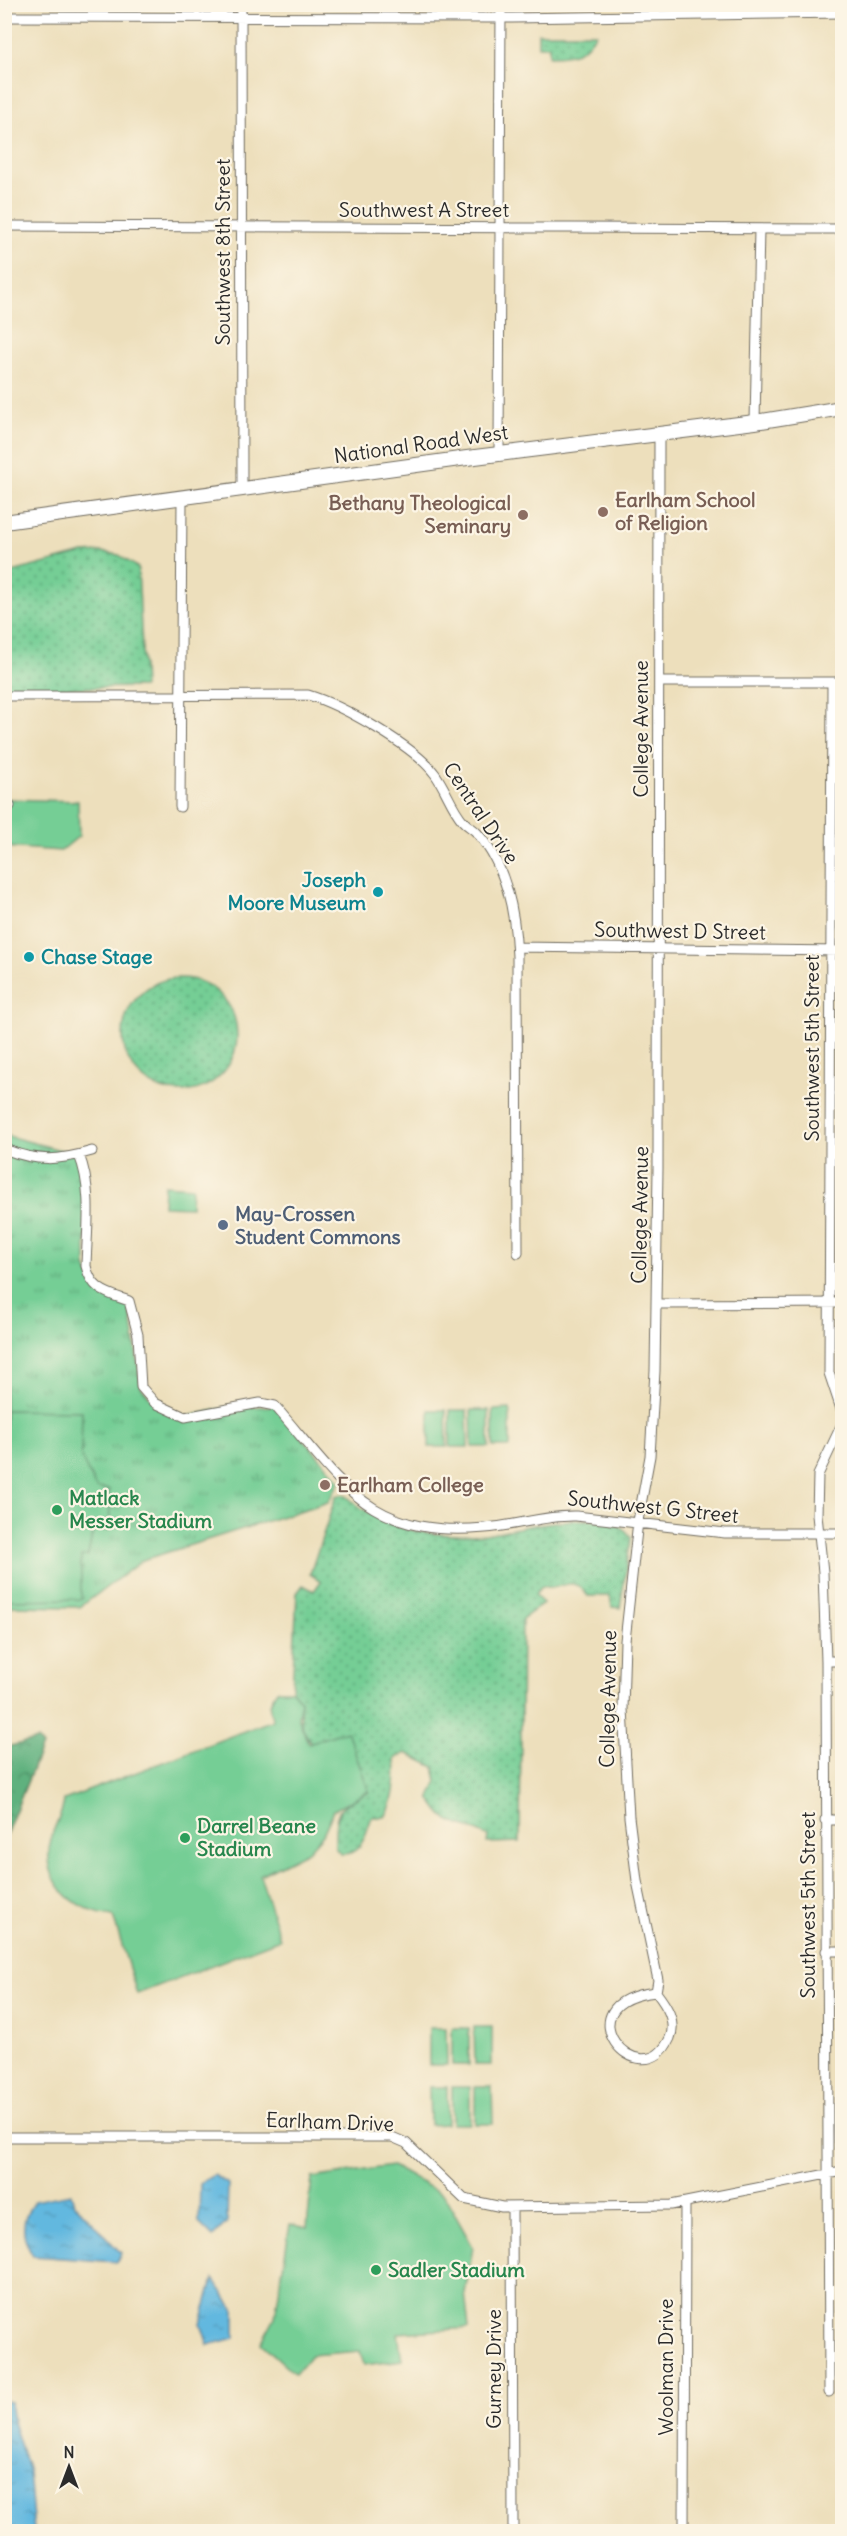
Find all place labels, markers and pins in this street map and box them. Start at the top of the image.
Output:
place label: Earlham School of Religion [615,487,756,535]
place label: Bethany Theological Seminary [329,490,511,538]
marker: Earlham School of Religion [596,505,610,519]
marker: Bethany Theological Seminary [516,508,530,522]
place label: Joseph Moore Museum [227,867,366,915]
marker: Joseph Moore Museum [371,885,385,899]
place label: Chase Stage [41,944,153,969]
marker: Chase Stage [22,950,36,964]
place label: May-Crossen Student Commons [235,1201,401,1249]
marker: May-Crossen Student Commons [216,1218,230,1232]
place label: Earlham College [337,1472,484,1497]
marker: Earlham College [318,1478,332,1492]
place label: Matlack Messer Stadium [69,1485,213,1533]
marker: Matlack Messer Stadium [50,1503,64,1517]
place label: Darrel Beane Stadium [197,1813,316,1861]
marker: Darrel Beane Stadium [178,1831,192,1845]
place label: Sadler Stadium [388,2257,525,2282]
marker: Sadler Stadium [369,2263,383,2277]

